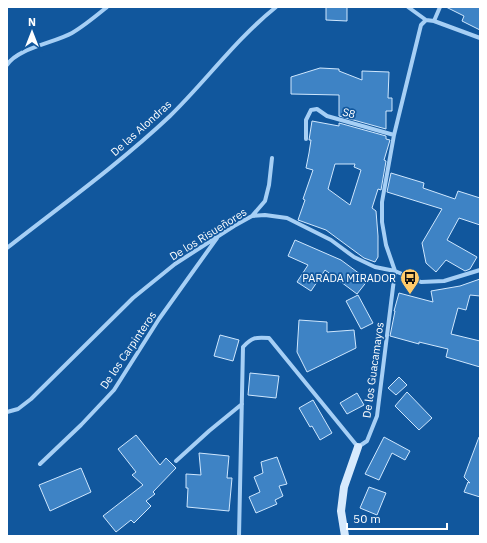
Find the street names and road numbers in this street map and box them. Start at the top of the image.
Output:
street label: De las Alondras [108,97,174,159]
street label: S8 [341,105,357,121]
street label: De los Risueñores [167,205,249,263]
street label: De los Carpinteros [97,309,159,391]
street label: De los Guacamayos [359,321,387,419]

